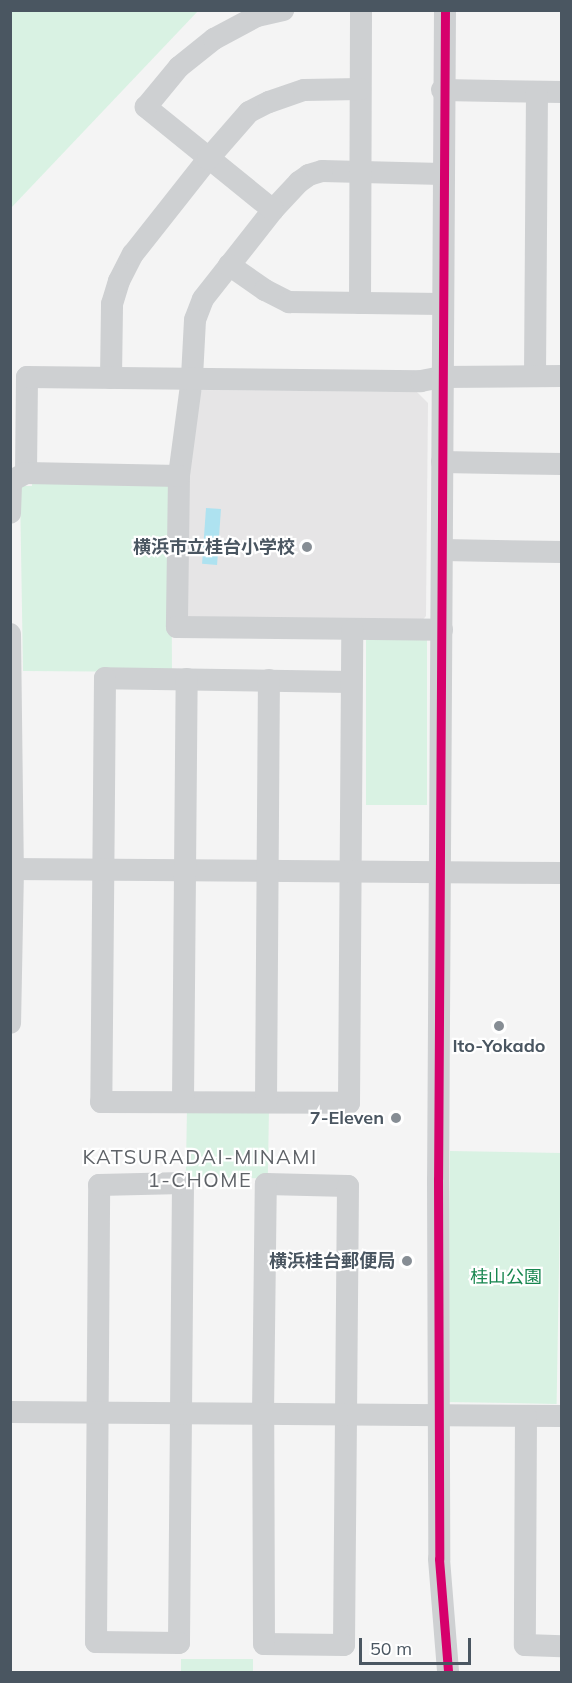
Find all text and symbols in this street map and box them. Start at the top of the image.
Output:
place label: 横浜市立桂台小学校 [133,536,295,558]
marker: 横浜市立桂台小学校 [300,540,314,554]
marker: Ito-Yokado [492,1019,506,1033]
place label: Ito-Yokado [452,1035,546,1057]
place label: 7-Eleven [310,1107,384,1129]
marker: 7-Eleven [389,1111,403,1125]
district label: KATSURADAI-MINAMI 1-CHOME [82,1144,318,1191]
place label: 横浜桂台郵便局 [269,1250,395,1272]
marker: 横浜桂台郵便局 [400,1254,414,1268]
park label: 桂山公園 [470,1266,542,1288]
scale bar [362,1626,474,1664]
text: 50 m [370,1637,412,1660]

